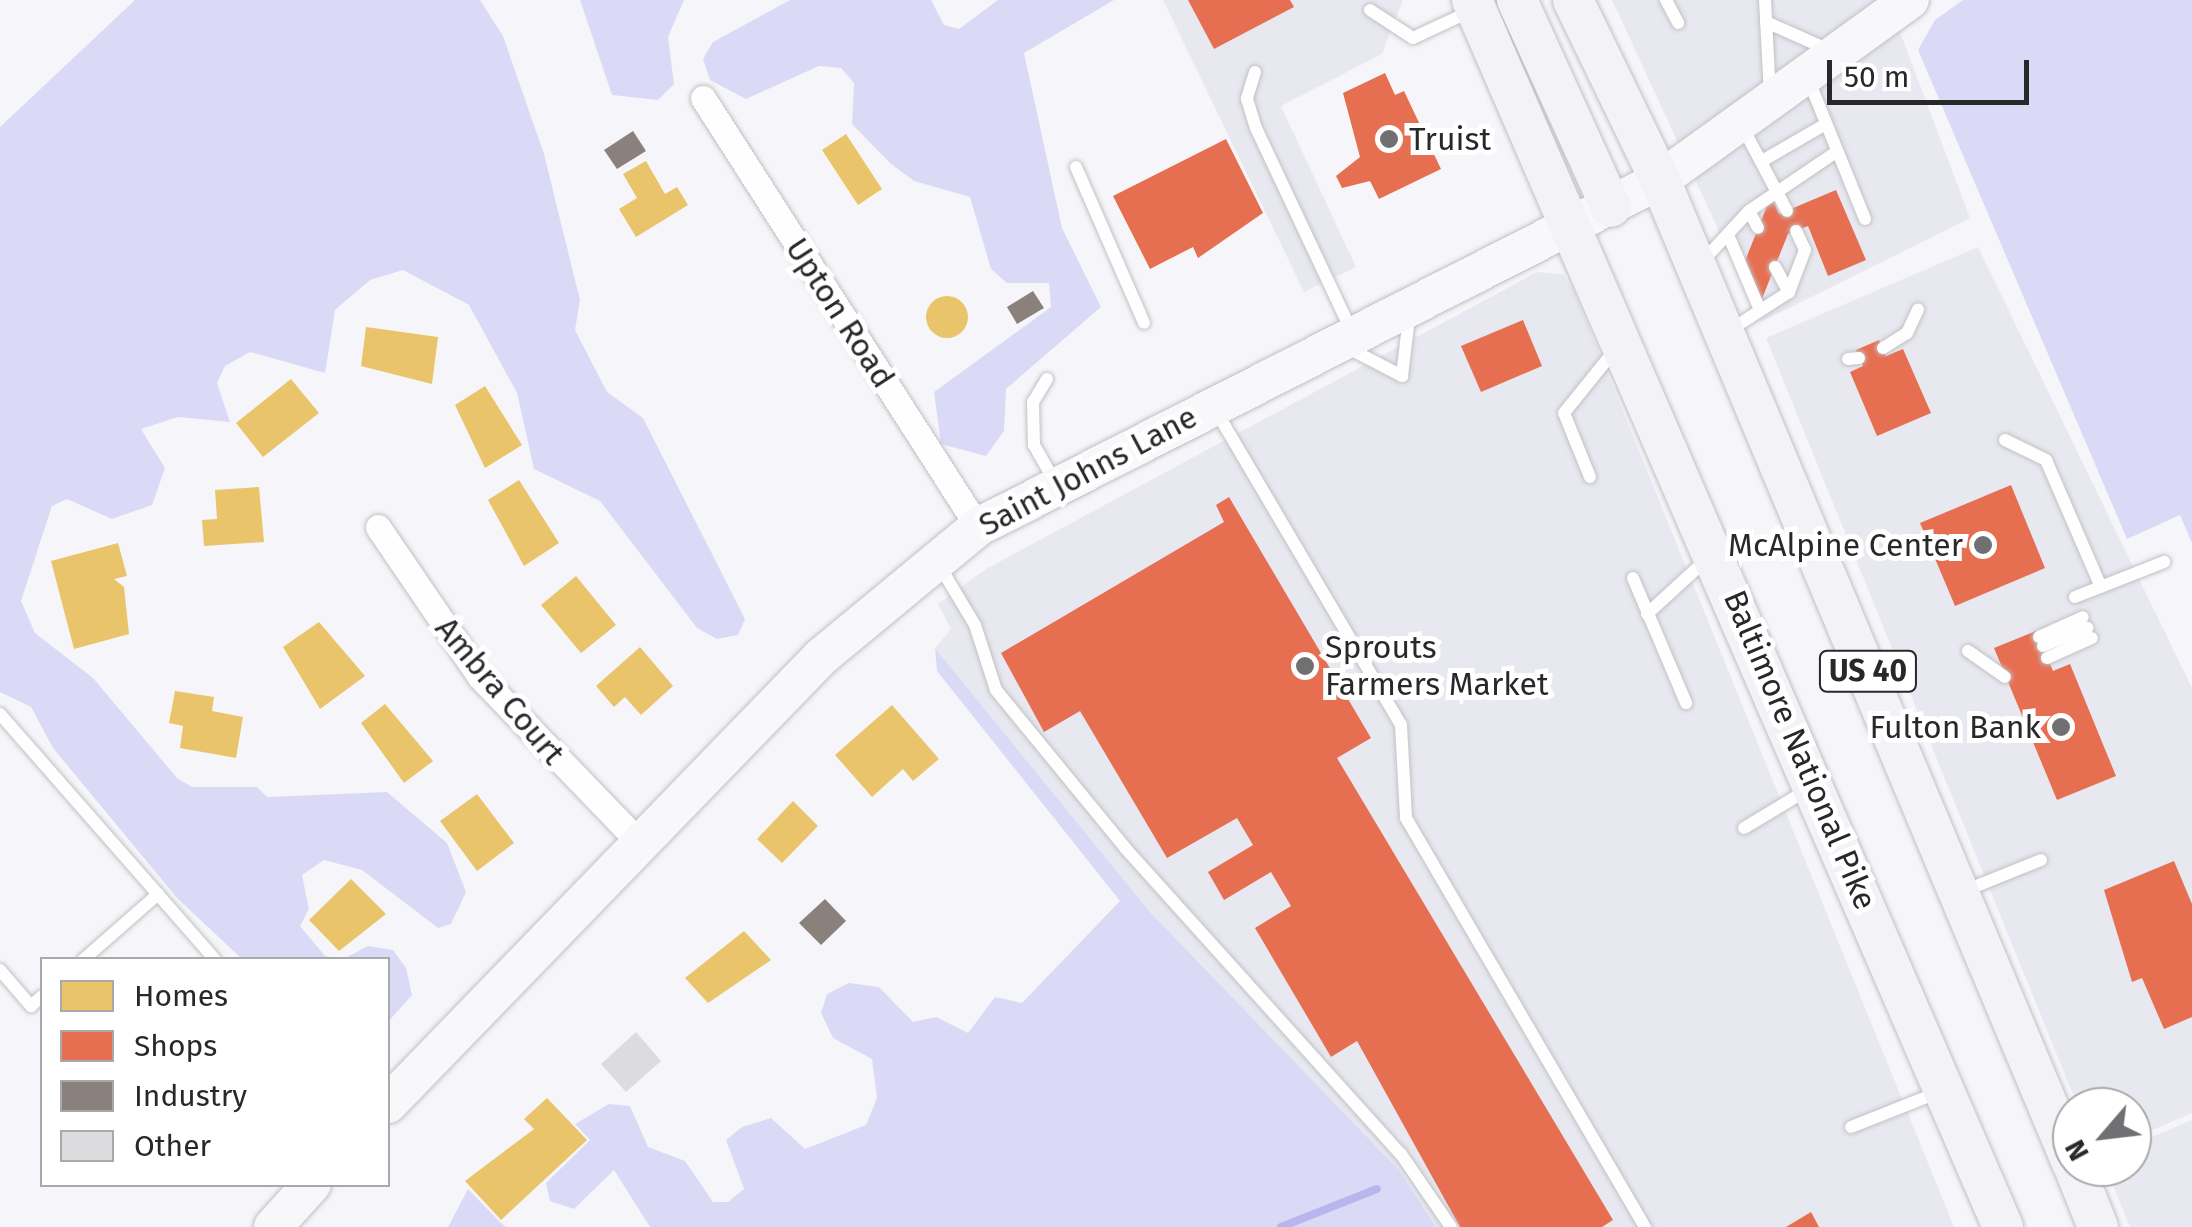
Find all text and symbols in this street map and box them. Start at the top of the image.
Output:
scale bar [1832,40,2034,102]
text: 50 m [1844,59,1909,95]
place label: Truist [1409,120,1491,158]
marker: Truist [1378,128,1400,150]
street label: Upton Road [777,231,903,395]
street label: Saint Johns Lane [972,397,1204,545]
place label: McAlpine Center [1728,526,1963,564]
marker: McAlpine Center [1972,534,1994,556]
street label: Baltimore National Pike [1715,584,1885,916]
street label: Ambra Court [427,610,573,772]
place label: Sprouts Farmers Market [1325,629,1548,704]
road number: US 40 [1818,646,1918,696]
marker: Sprouts Farmers Market [1294,655,1316,677]
place label: Fulton Bank [1869,708,2041,746]
marker: Fulton Bank [2050,716,2072,738]
legend [40,957,390,1187]
text: Homes [134,978,228,1014]
text: Shops [134,1028,217,1064]
text: Industry [134,1078,247,1114]
north arrow [2052,1087,2152,1187]
text: Other [134,1128,211,1164]
text: N [2058,1134,2096,1166]

